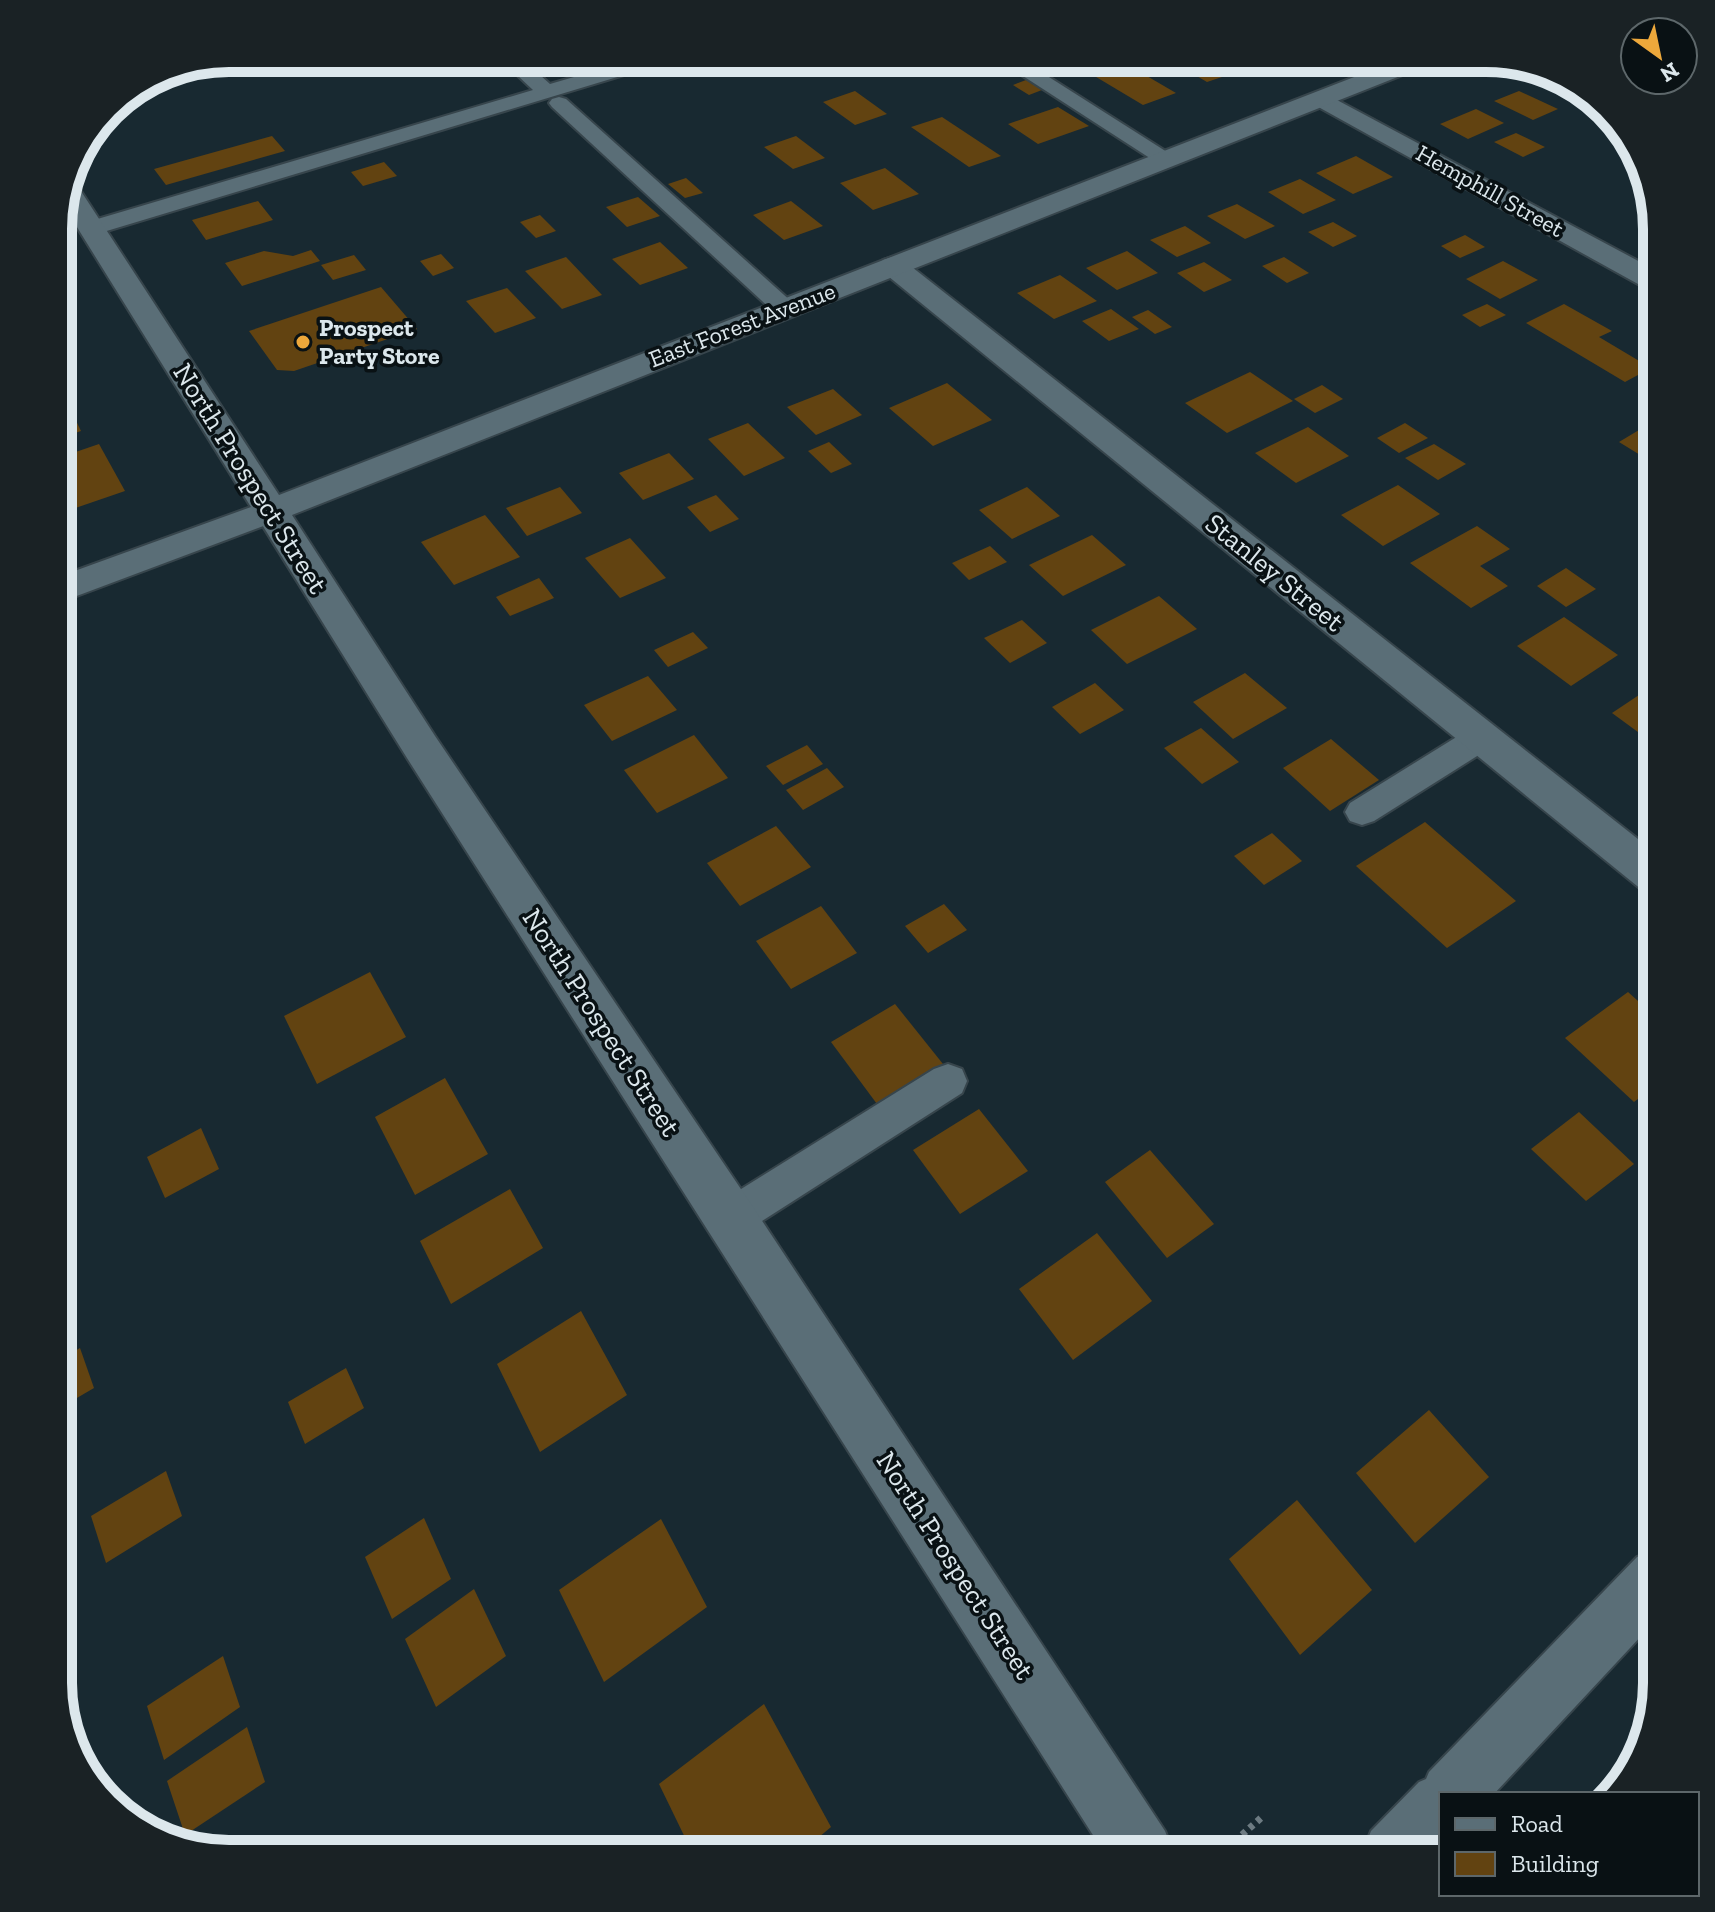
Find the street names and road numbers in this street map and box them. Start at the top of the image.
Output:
street label: Hemphill Street [1411,138,1569,243]
street label: East Forest Avenue [645,276,839,373]
street label: North Prospect Street [166,357,335,600]
street label: Stanley Street [1199,506,1351,639]
street label: North Prospect Street [516,902,688,1143]
street label: North Prospect Street [870,1445,1042,1686]

